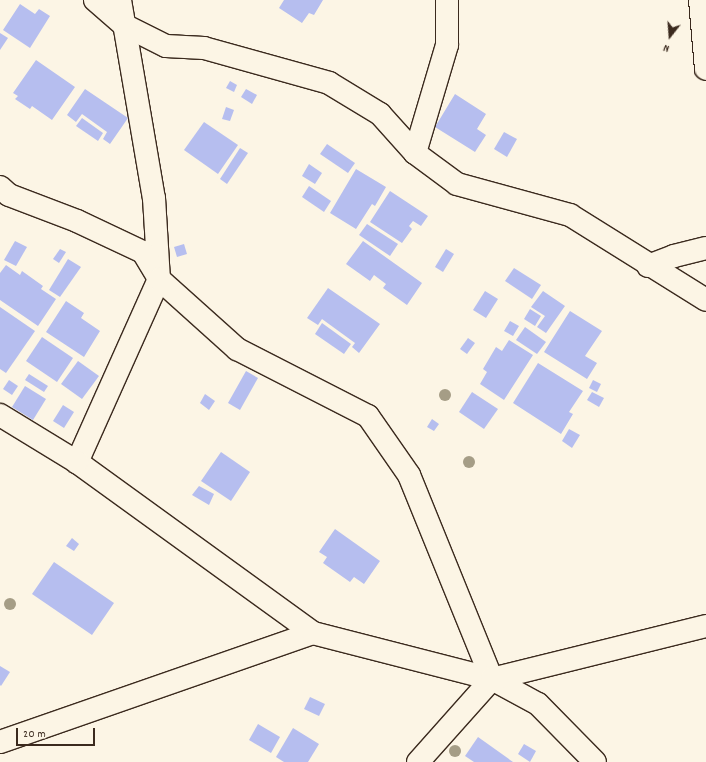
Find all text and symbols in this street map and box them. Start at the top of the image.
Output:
north arrow [650,16,690,56]
text: N [662,39,671,56]
scale bar [18,720,97,746]
text: 20 m [23,726,46,743]

